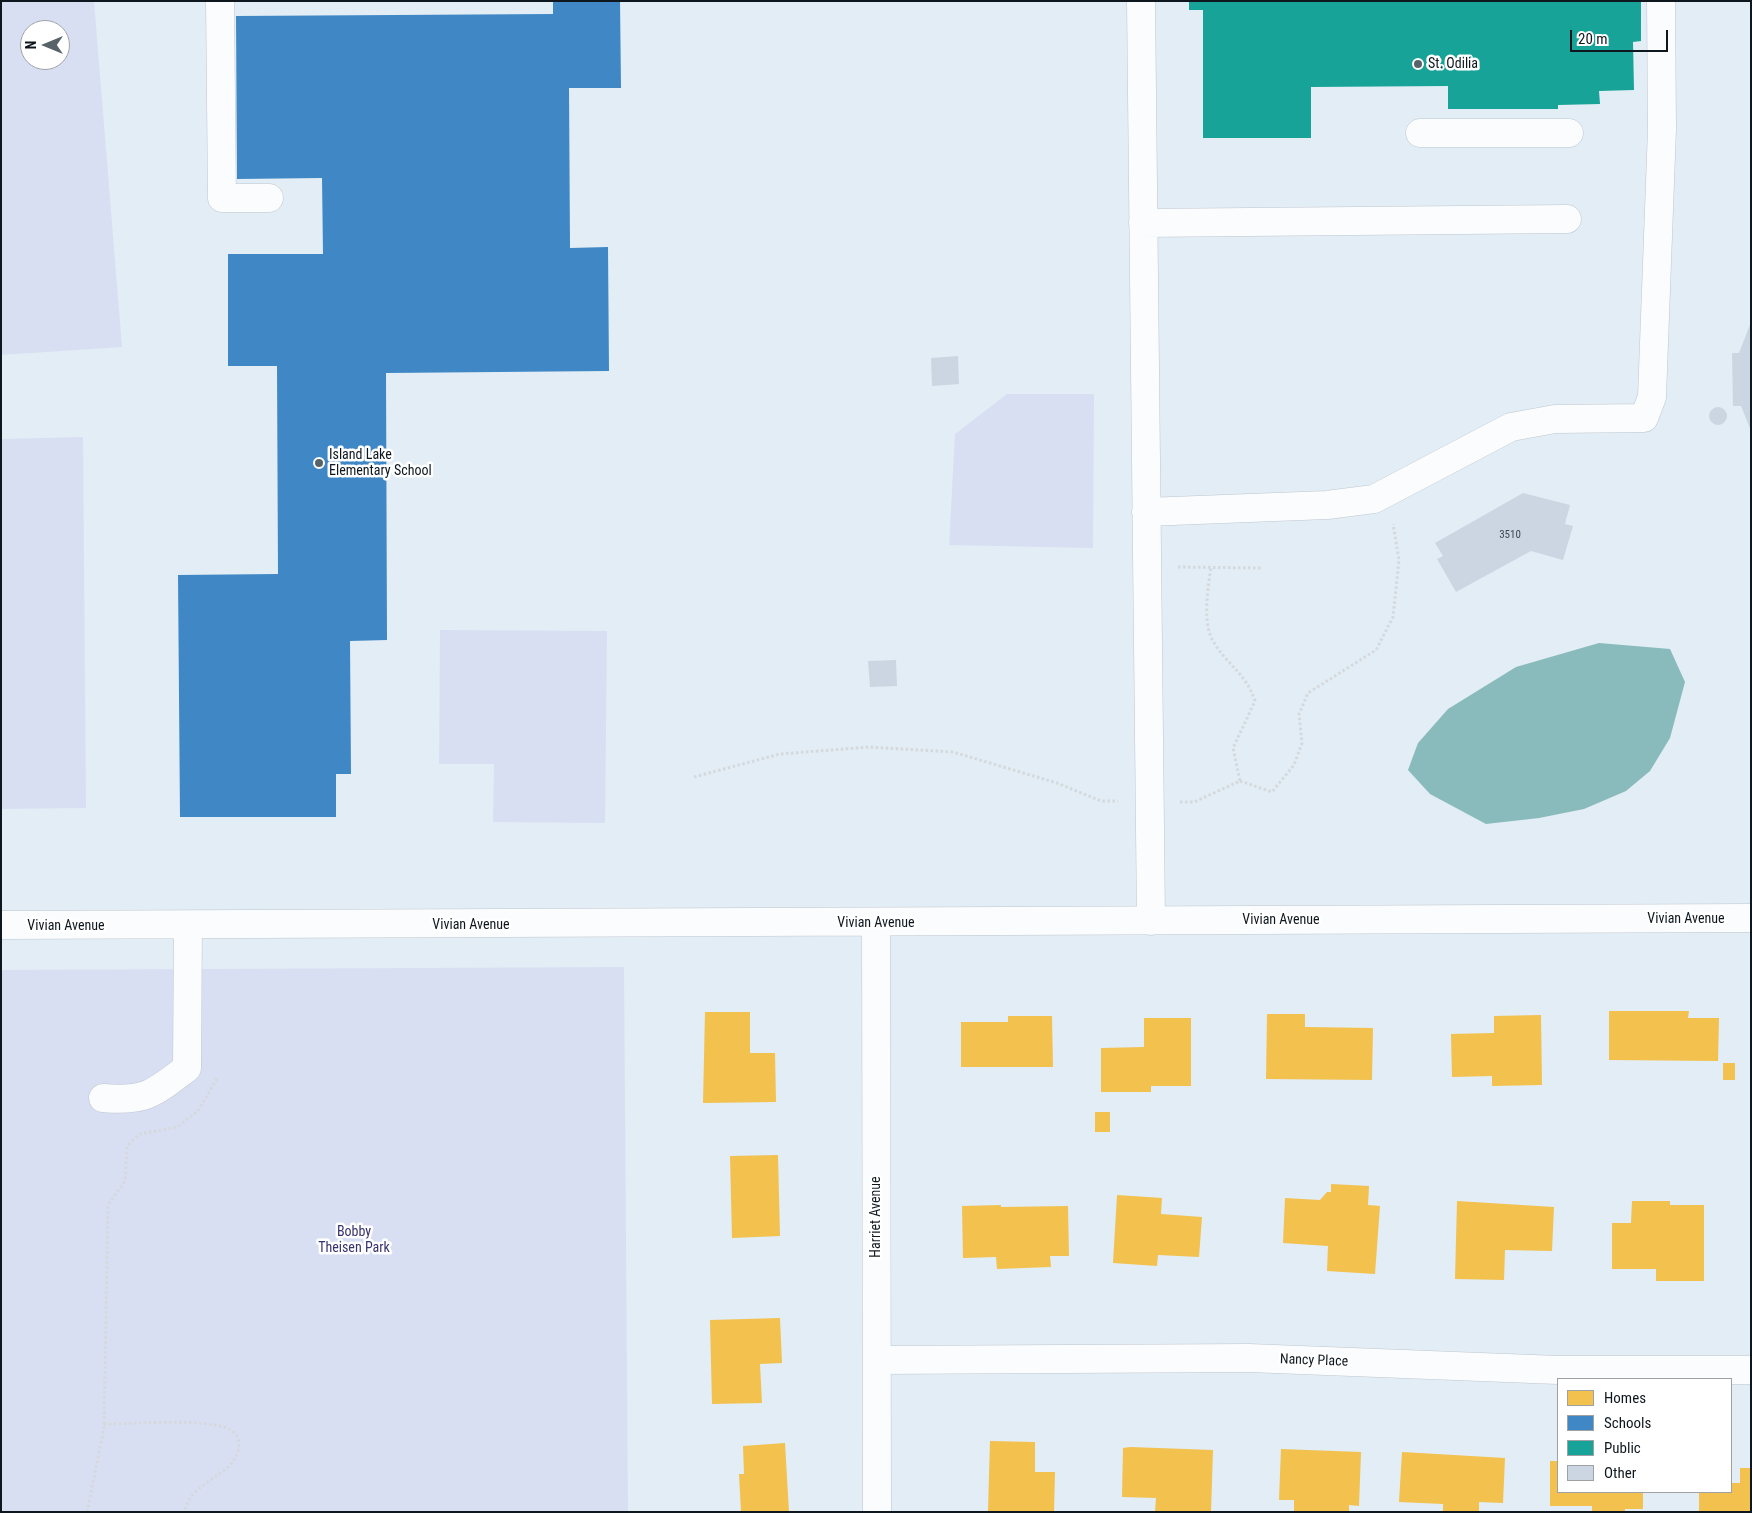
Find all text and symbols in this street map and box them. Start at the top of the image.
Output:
north arrow [20,20,70,70]
scale bar [1572,20,1670,52]
text: 20 m [1578,30,1608,48]
text: N [23,41,39,49]
place label: St. Odilia [1428,56,1478,72]
marker: St. Odilia [1412,58,1424,70]
place label: Island Lake Elementary School [329,447,432,480]
marker: Island Lake Elementary School [313,457,325,469]
house number: 3510 [1499,528,1521,542]
street label: Vivian Avenue [1647,911,1725,927]
street label: Vivian Avenue [1242,912,1320,928]
street label: Vivian Avenue [837,915,915,931]
street label: Vivian Avenue [432,917,510,933]
street label: Vivian Avenue [27,918,105,934]
street label: Harriet Avenue [868,1176,884,1258]
park label: Bobby Theisen Park [318,1224,390,1256]
street label: Nancy Place [1280,1351,1348,1371]
legend [1557,1378,1732,1493]
text: Homes [1604,1389,1646,1407]
text: Schools [1604,1414,1651,1432]
text: Public [1604,1439,1641,1457]
text: Other [1604,1464,1636,1482]

